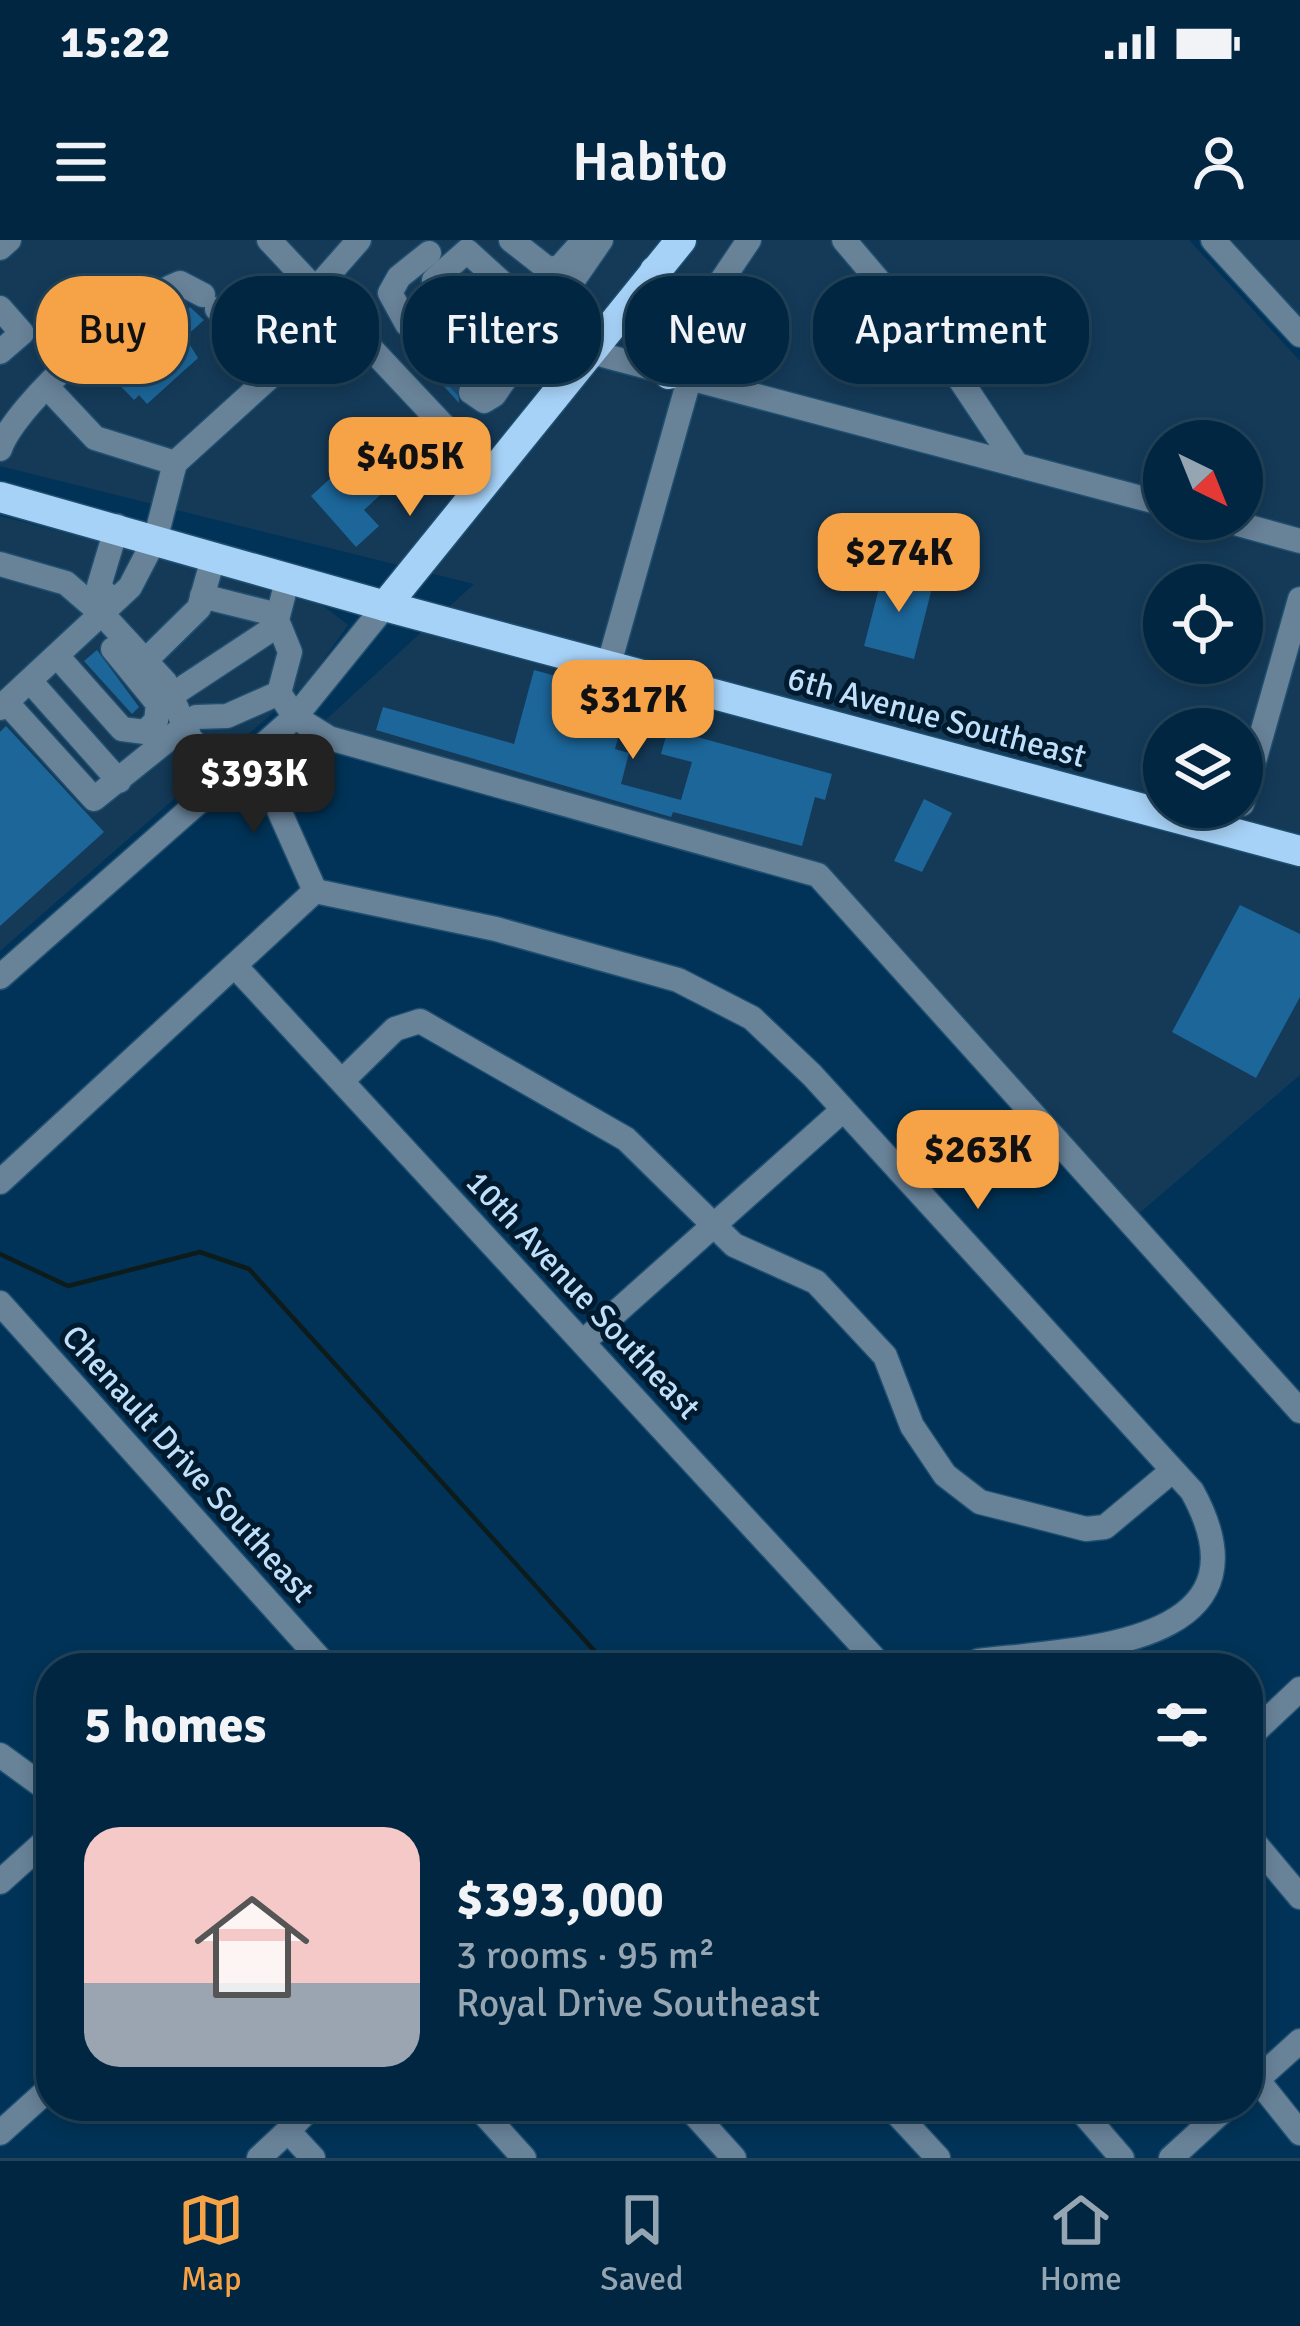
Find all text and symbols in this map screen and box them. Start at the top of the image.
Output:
text: 15:22 [60,15,170,70]
icon: menu [48,129,114,195]
text: Habito [572,129,728,196]
icon: person [1186,129,1252,195]
chip: Buy [36,276,188,384]
chip: Rent [212,276,379,384]
chip: Filters [403,276,601,384]
chip: New [625,276,789,384]
chip: Apartment [813,276,1089,384]
pin: $405K [326,417,494,519]
north arrow [1143,420,1263,540]
map controls [1143,420,1263,828]
text: $405K [356,432,464,480]
pin: $274K [815,513,983,615]
text: $274K [845,528,953,576]
button: locate [1143,564,1263,684]
street label: 6th Avenue Southeast [783,658,1090,777]
pin: $317K [549,660,717,762]
text: $317K [579,675,687,723]
button: layers [1143,708,1263,828]
pin: $393K [170,734,338,836]
text: $393K [200,749,308,797]
pin: $263K [894,1110,1062,1212]
text: $263K [924,1125,1032,1173]
street label: 10th Avenue Southeast [457,1162,709,1428]
street label: Chenault Drive Southeast [53,1317,323,1611]
icon: filters [1149,1692,1215,1758]
text: 5 homes [84,1694,266,1757]
text: $393,000 [456,1868,664,1931]
icon: home [180,1875,324,2019]
text: 3 rooms · 95 m² [456,1931,715,1979]
text: Royal Drive Southeast [456,1979,820,2027]
tab: Map [178,2187,244,2300]
tab: Saved [600,2187,683,2300]
tab: Home [1040,2187,1122,2300]

